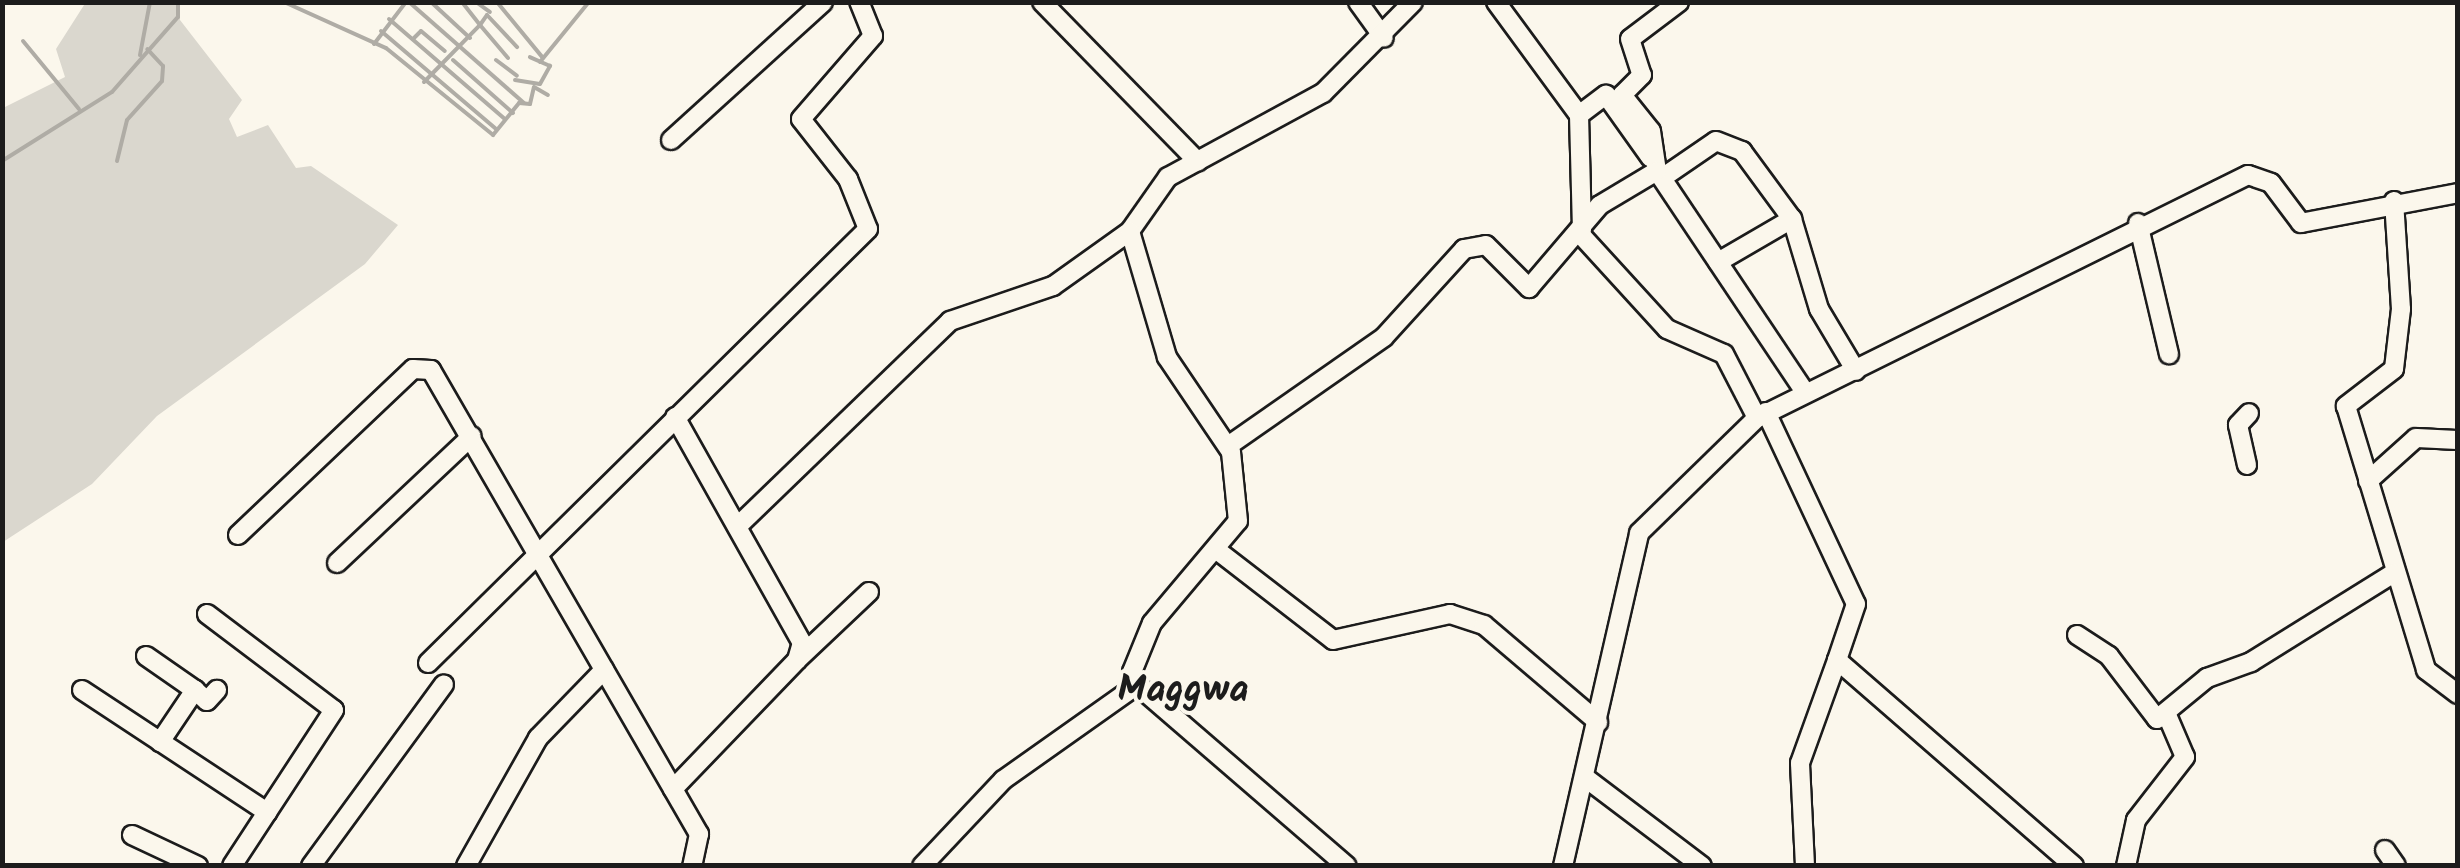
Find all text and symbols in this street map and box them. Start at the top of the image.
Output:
district label: Maggwa [1117,669,1249,715]

